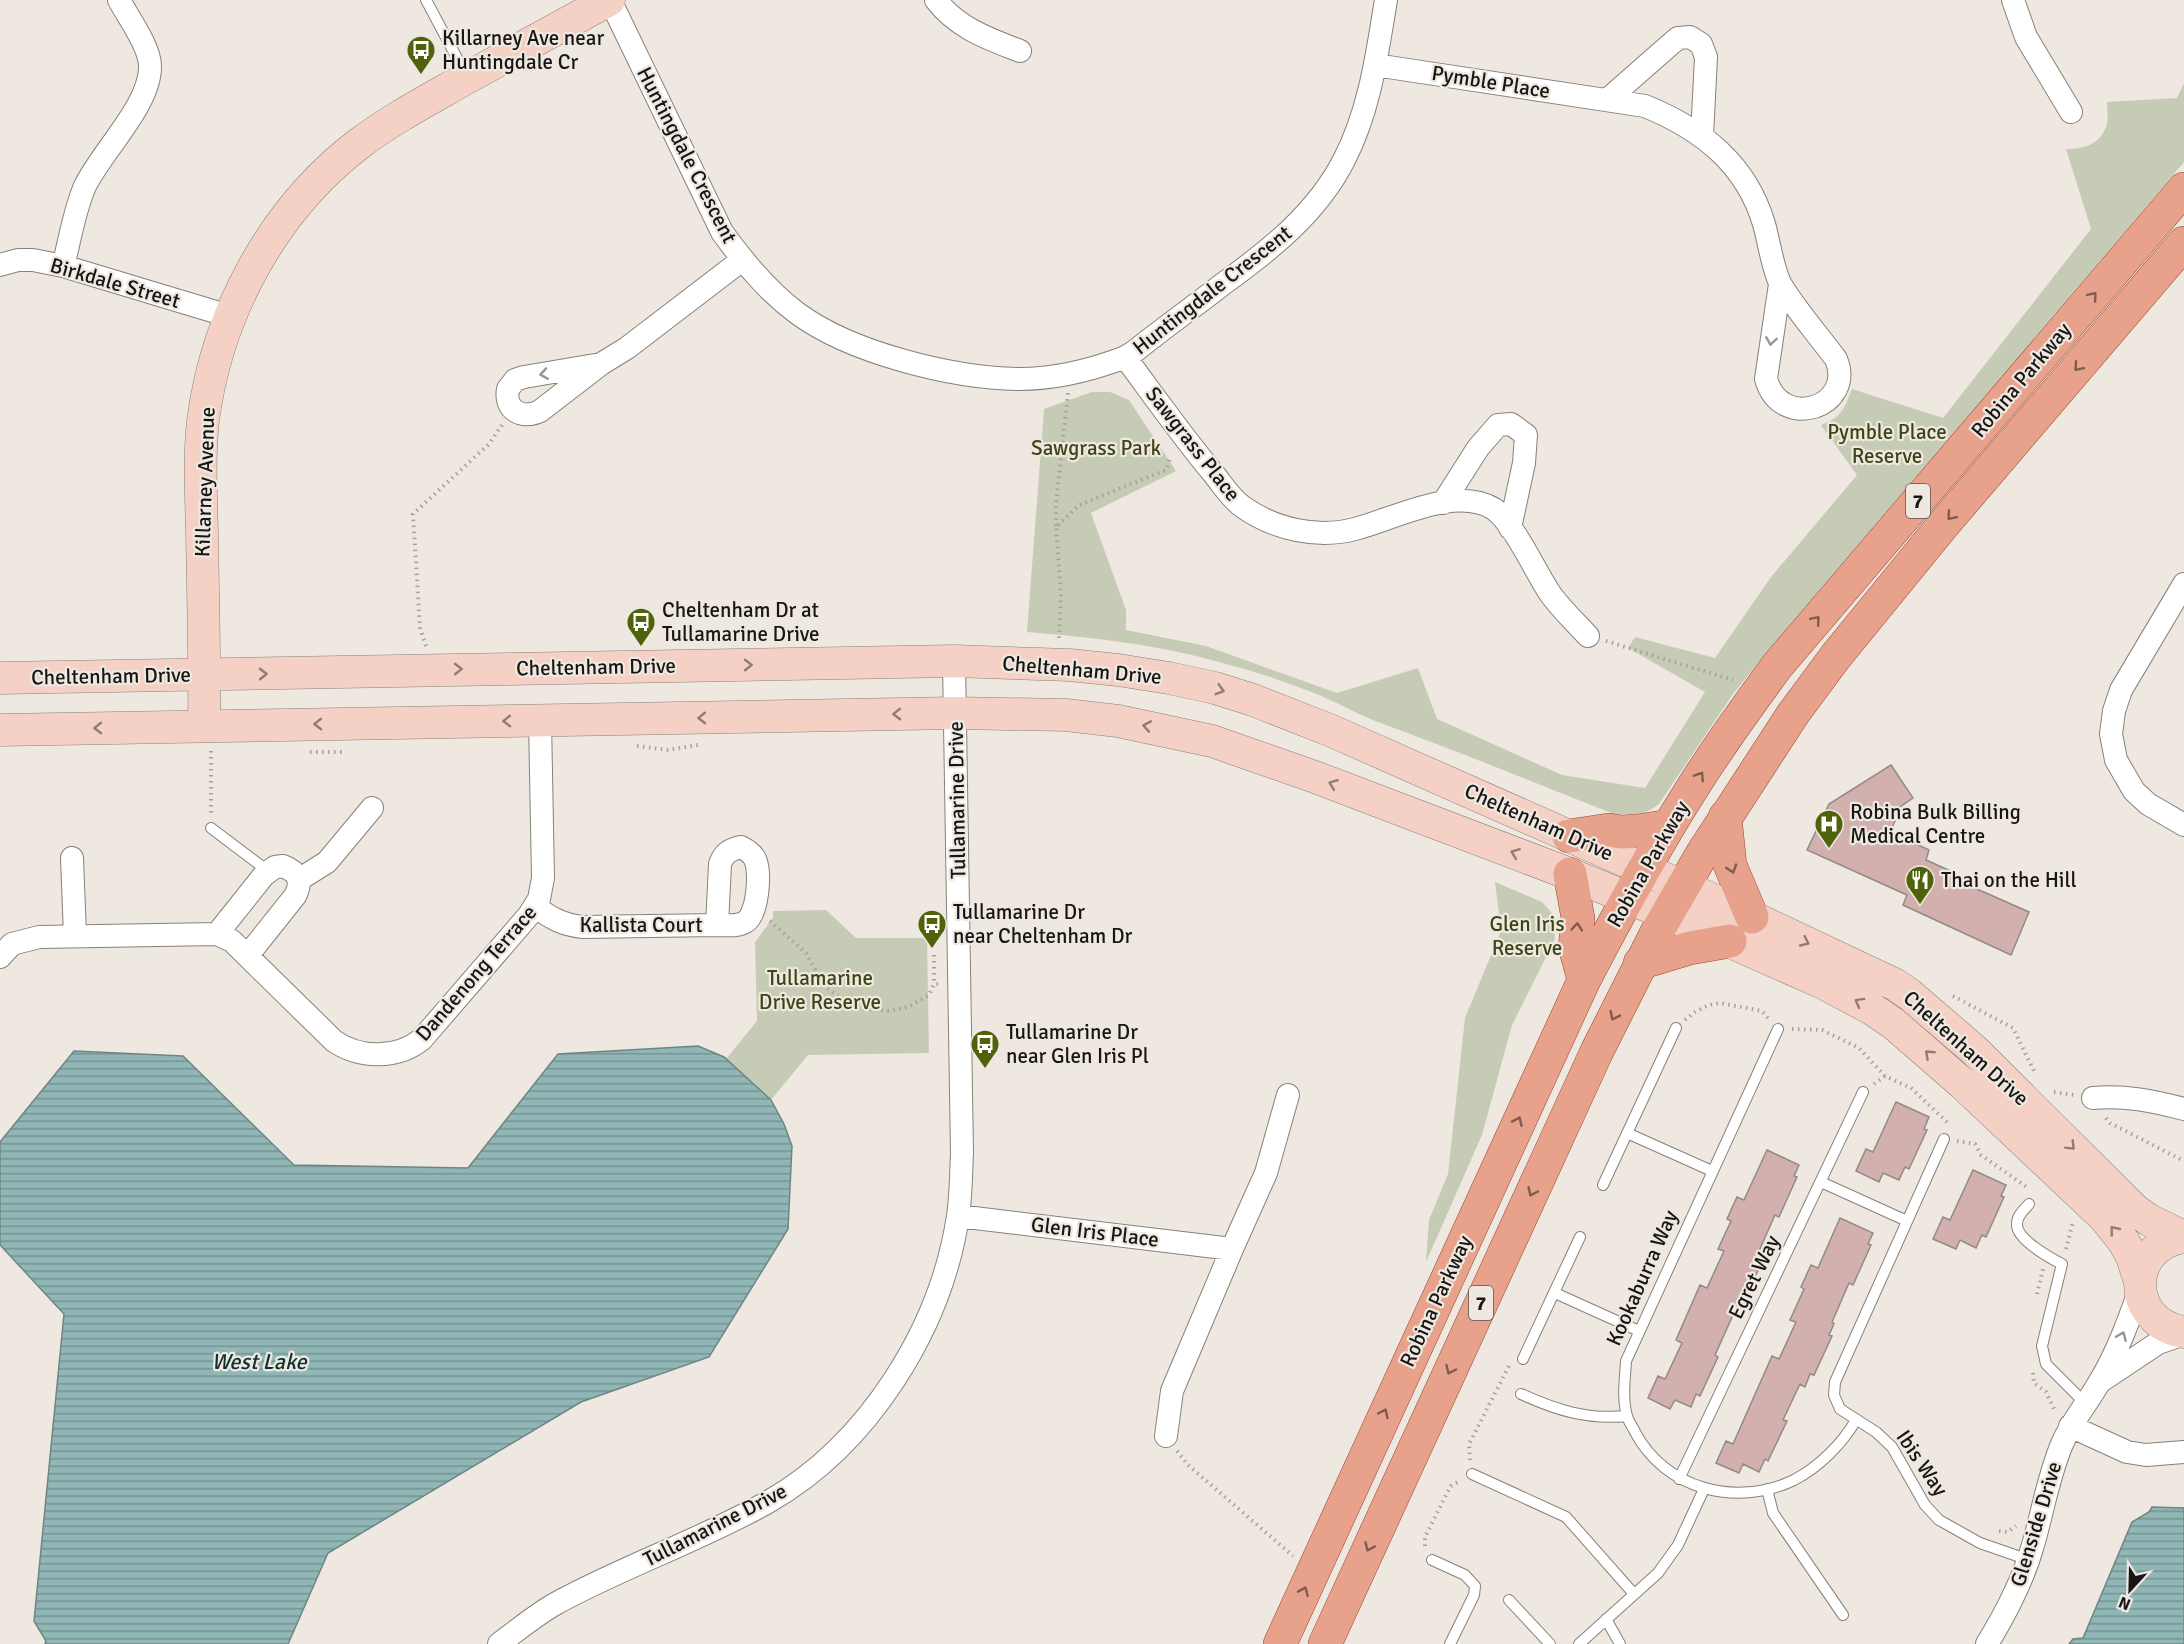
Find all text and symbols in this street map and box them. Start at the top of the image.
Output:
place label: Killarney Ave near Huntingdale Cr [442,25,604,75]
bus stop icon: Killarney Ave near Huntingdale Cr [405,34,437,76]
street label: Pymble Place [1430,60,1552,104]
street label: Huntingdale Crescent [631,62,743,248]
street label: Huntingdale Crescent [1127,220,1297,360]
street label: Birkdale Street [47,252,183,314]
one-way arrow [2086,292,2097,303]
street label: Robina Parkway [1965,317,2077,443]
one-way arrow [1765,337,1777,346]
one-way arrow [2074,360,2085,371]
one-way arrow [539,367,548,379]
street label: Sawgrass Place [1140,381,1246,507]
street label: Killarney Avenue [189,406,221,558]
park label: Pymble Place Reserve [1827,419,1947,469]
park label: Sawgrass Park [1031,435,1161,461]
road number: 7 [1906,484,1930,518]
one-way arrow [1947,509,1958,520]
place label: Cheltenham Dr at Tullamarine Drive [662,597,820,647]
bus stop icon: Cheltenham Dr at Tullamarine Drive [625,606,657,648]
one-way arrow [1809,616,1820,627]
street label: Cheltenham Drive [1001,650,1163,690]
street label: Cheltenham Drive [516,653,676,681]
one-way arrow [744,658,753,671]
street label: Cheltenham Drive [31,662,191,690]
one-way arrow [453,663,462,676]
one-way arrow [258,667,267,680]
one-way arrow [1214,683,1225,695]
one-way arrow [892,708,901,720]
one-way arrow [697,711,706,724]
one-way arrow [502,715,511,727]
one-way arrow [314,718,323,730]
one-way arrow [1143,720,1153,733]
street label: Tullamarine Drive [943,721,971,879]
one-way arrow [93,722,102,734]
one-way arrow [1693,772,1704,783]
one-way arrow [1329,778,1339,791]
street label: Cheltenham Drive [1461,778,1617,866]
street label: Robina Parkway [1601,796,1695,932]
place label: Robina Bulk Billing Medical Centre [1850,799,2021,849]
hospital icon: Robina Bulk Billing Medical Centre [1813,808,1845,850]
one-way arrow [1511,848,1521,861]
one-way arrow [1725,863,1737,874]
restaurant icon: Thai on the Hill [1904,864,1936,906]
place label: Thai on the Hill [1941,867,2077,893]
place label: Tullamarine Dr near Cheltenham Dr [953,899,1133,949]
street label: Dandenong Terrace [410,900,542,1046]
bus stop icon: Tullamarine Dr near Cheltenham Dr [916,908,948,950]
park label: Glen Iris Reserve [1489,911,1565,961]
street label: Kallista Court [579,912,703,938]
one-way arrow [1570,923,1583,932]
one-way arrow [1798,935,1809,947]
park label: Tullamarine Drive Reserve [759,965,881,1015]
street label: Cheltenham Drive [1898,985,2034,1111]
one-way arrow [1855,998,1865,1009]
one-way arrow [1610,1009,1622,1020]
place label: Tullamarine Dr near Glen Iris Pl [1006,1019,1149,1069]
bus stop icon: Tullamarine Dr near Glen Iris Pl [969,1028,1001,1070]
one-way arrow [1926,1050,1937,1061]
one-way arrow [1511,1117,1523,1128]
one-way arrow [2064,1140,2075,1150]
one-way arrow [1527,1186,1539,1197]
street label: Kookaburra Way [1601,1206,1684,1350]
street label: Glen Iris Place [1030,1211,1160,1253]
one-way arrow [2111,1226,2122,1237]
street label: Robina Parkway [1394,1231,1478,1371]
street label: Egret Way [1723,1231,1785,1323]
road number: 7 [1469,1286,1493,1320]
one-way arrow [2115,1331,2127,1342]
water label: West Lake [211,1348,308,1375]
one-way arrow [1446,1363,1458,1374]
one-way arrow [1377,1409,1389,1420]
street label: Ibis Way [1891,1425,1954,1501]
street label: Glenside Drive [2005,1458,2067,1590]
street label: Tullamarine Drive [639,1478,791,1572]
one-way arrow [1364,1540,1376,1551]
north arrow [2100,1560,2160,1620]
one-way arrow [1296,1586,1308,1597]
text: N [2116,1592,2134,1614]

